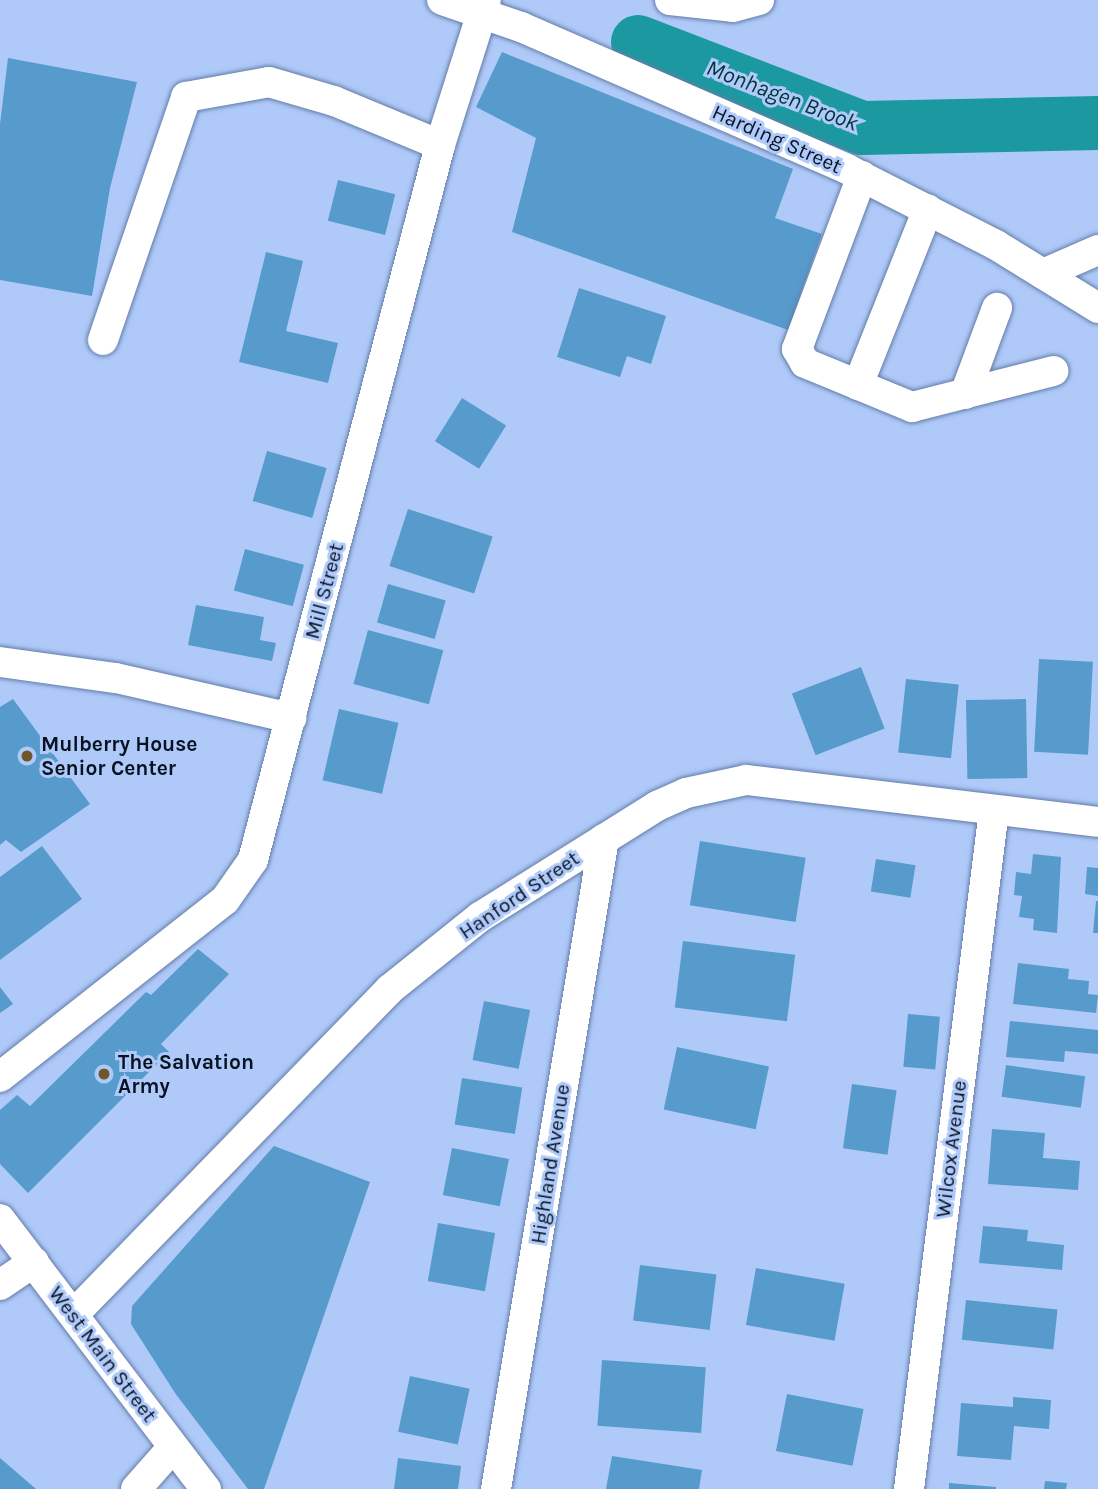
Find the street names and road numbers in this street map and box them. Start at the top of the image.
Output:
street label: Harding Street [708,99,846,179]
street label: Mill Street [299,540,349,642]
street label: Hanford Street [454,846,584,944]
street label: Wilcox Avenue [930,1079,972,1219]
street label: Highland Avenue [525,1082,575,1246]
street label: West Main Street [44,1281,162,1427]

